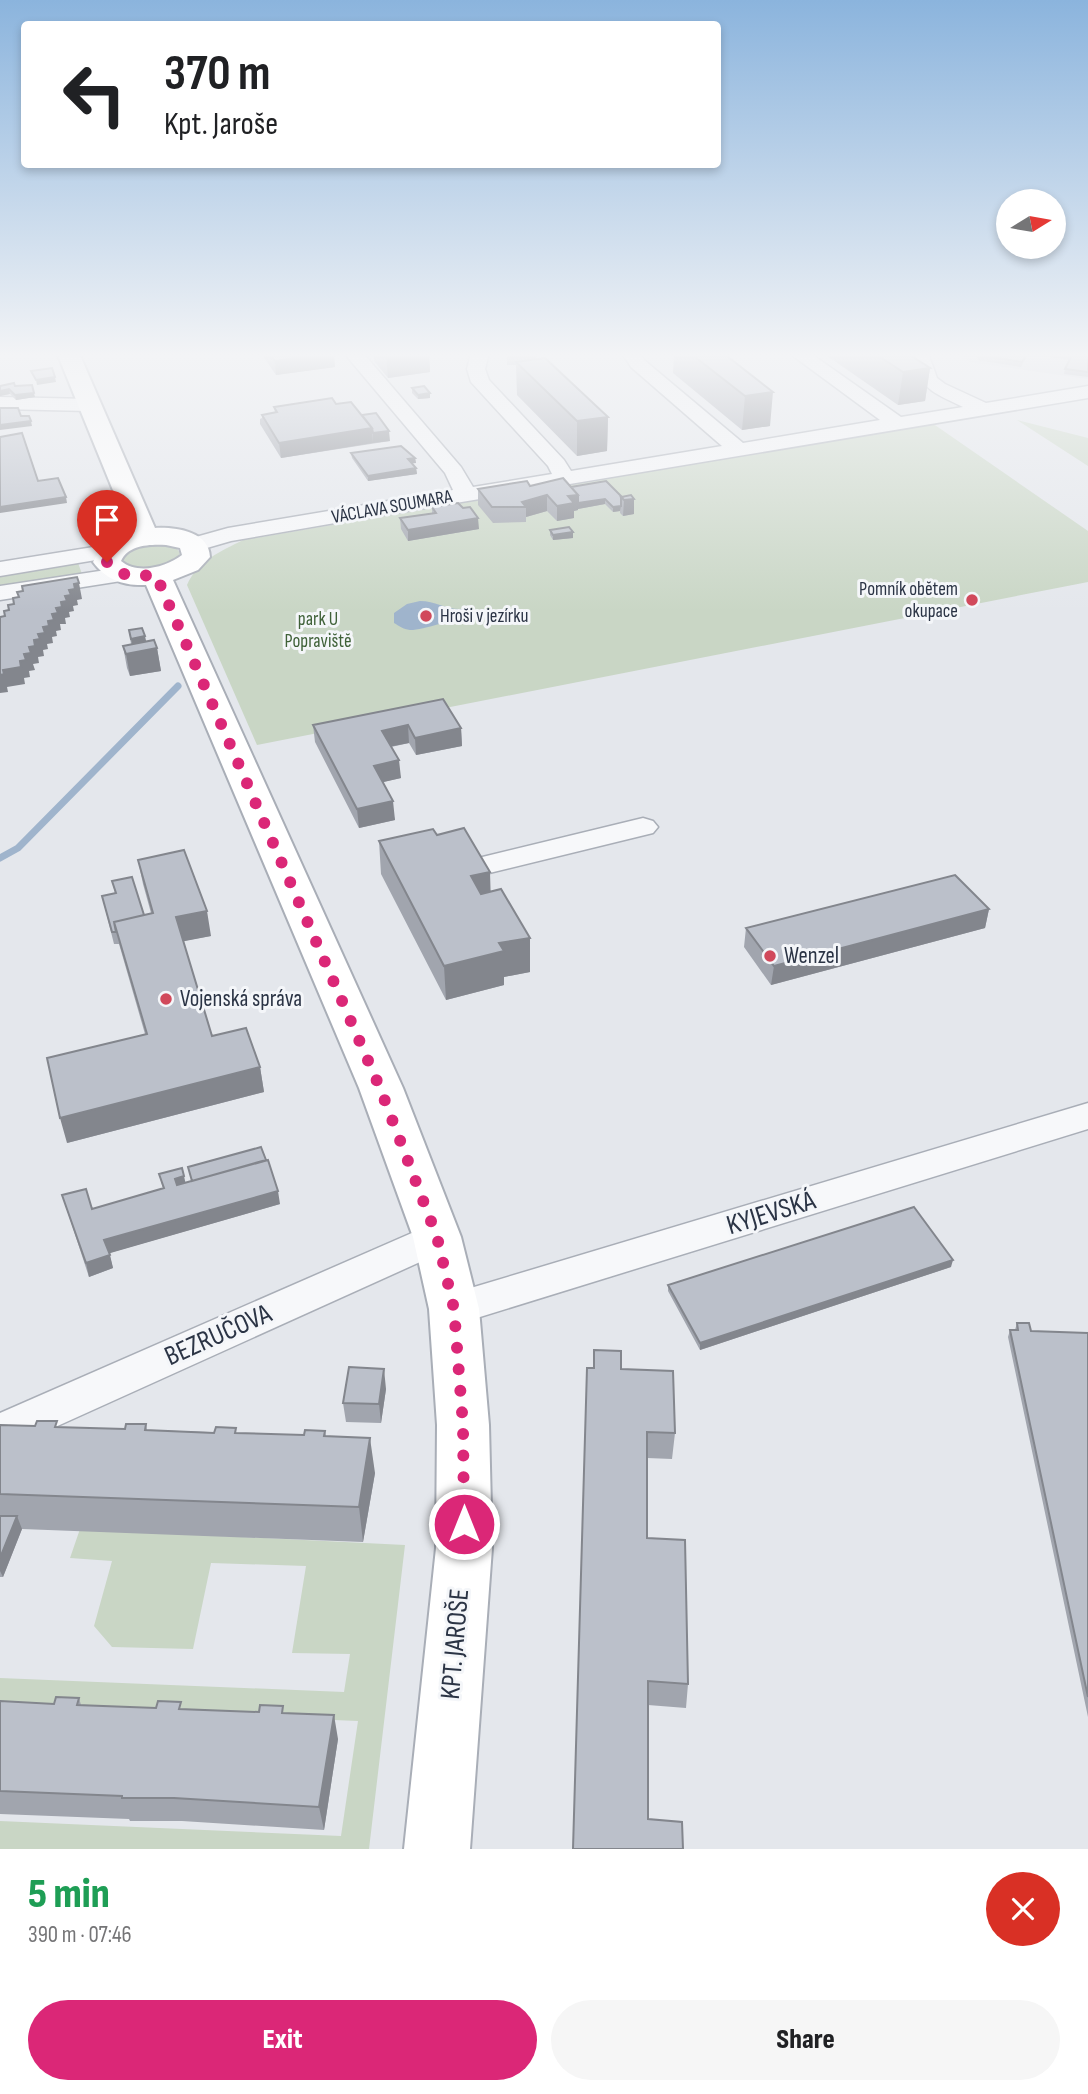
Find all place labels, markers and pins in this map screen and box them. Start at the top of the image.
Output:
pin [77,490,137,562]
place label: Pomník obětem okupace [859,578,958,623]
marker: Pomník obětem okupace [964,592,980,608]
place label: Hroši v jezírku [440,605,528,628]
marker: Hroši v jezírku [418,608,434,624]
place label: Wenzel [784,942,839,970]
marker: Wenzel [762,948,778,964]
place label: Vojenská správa [180,985,302,1013]
marker: Vojenská správa [158,991,174,1007]

